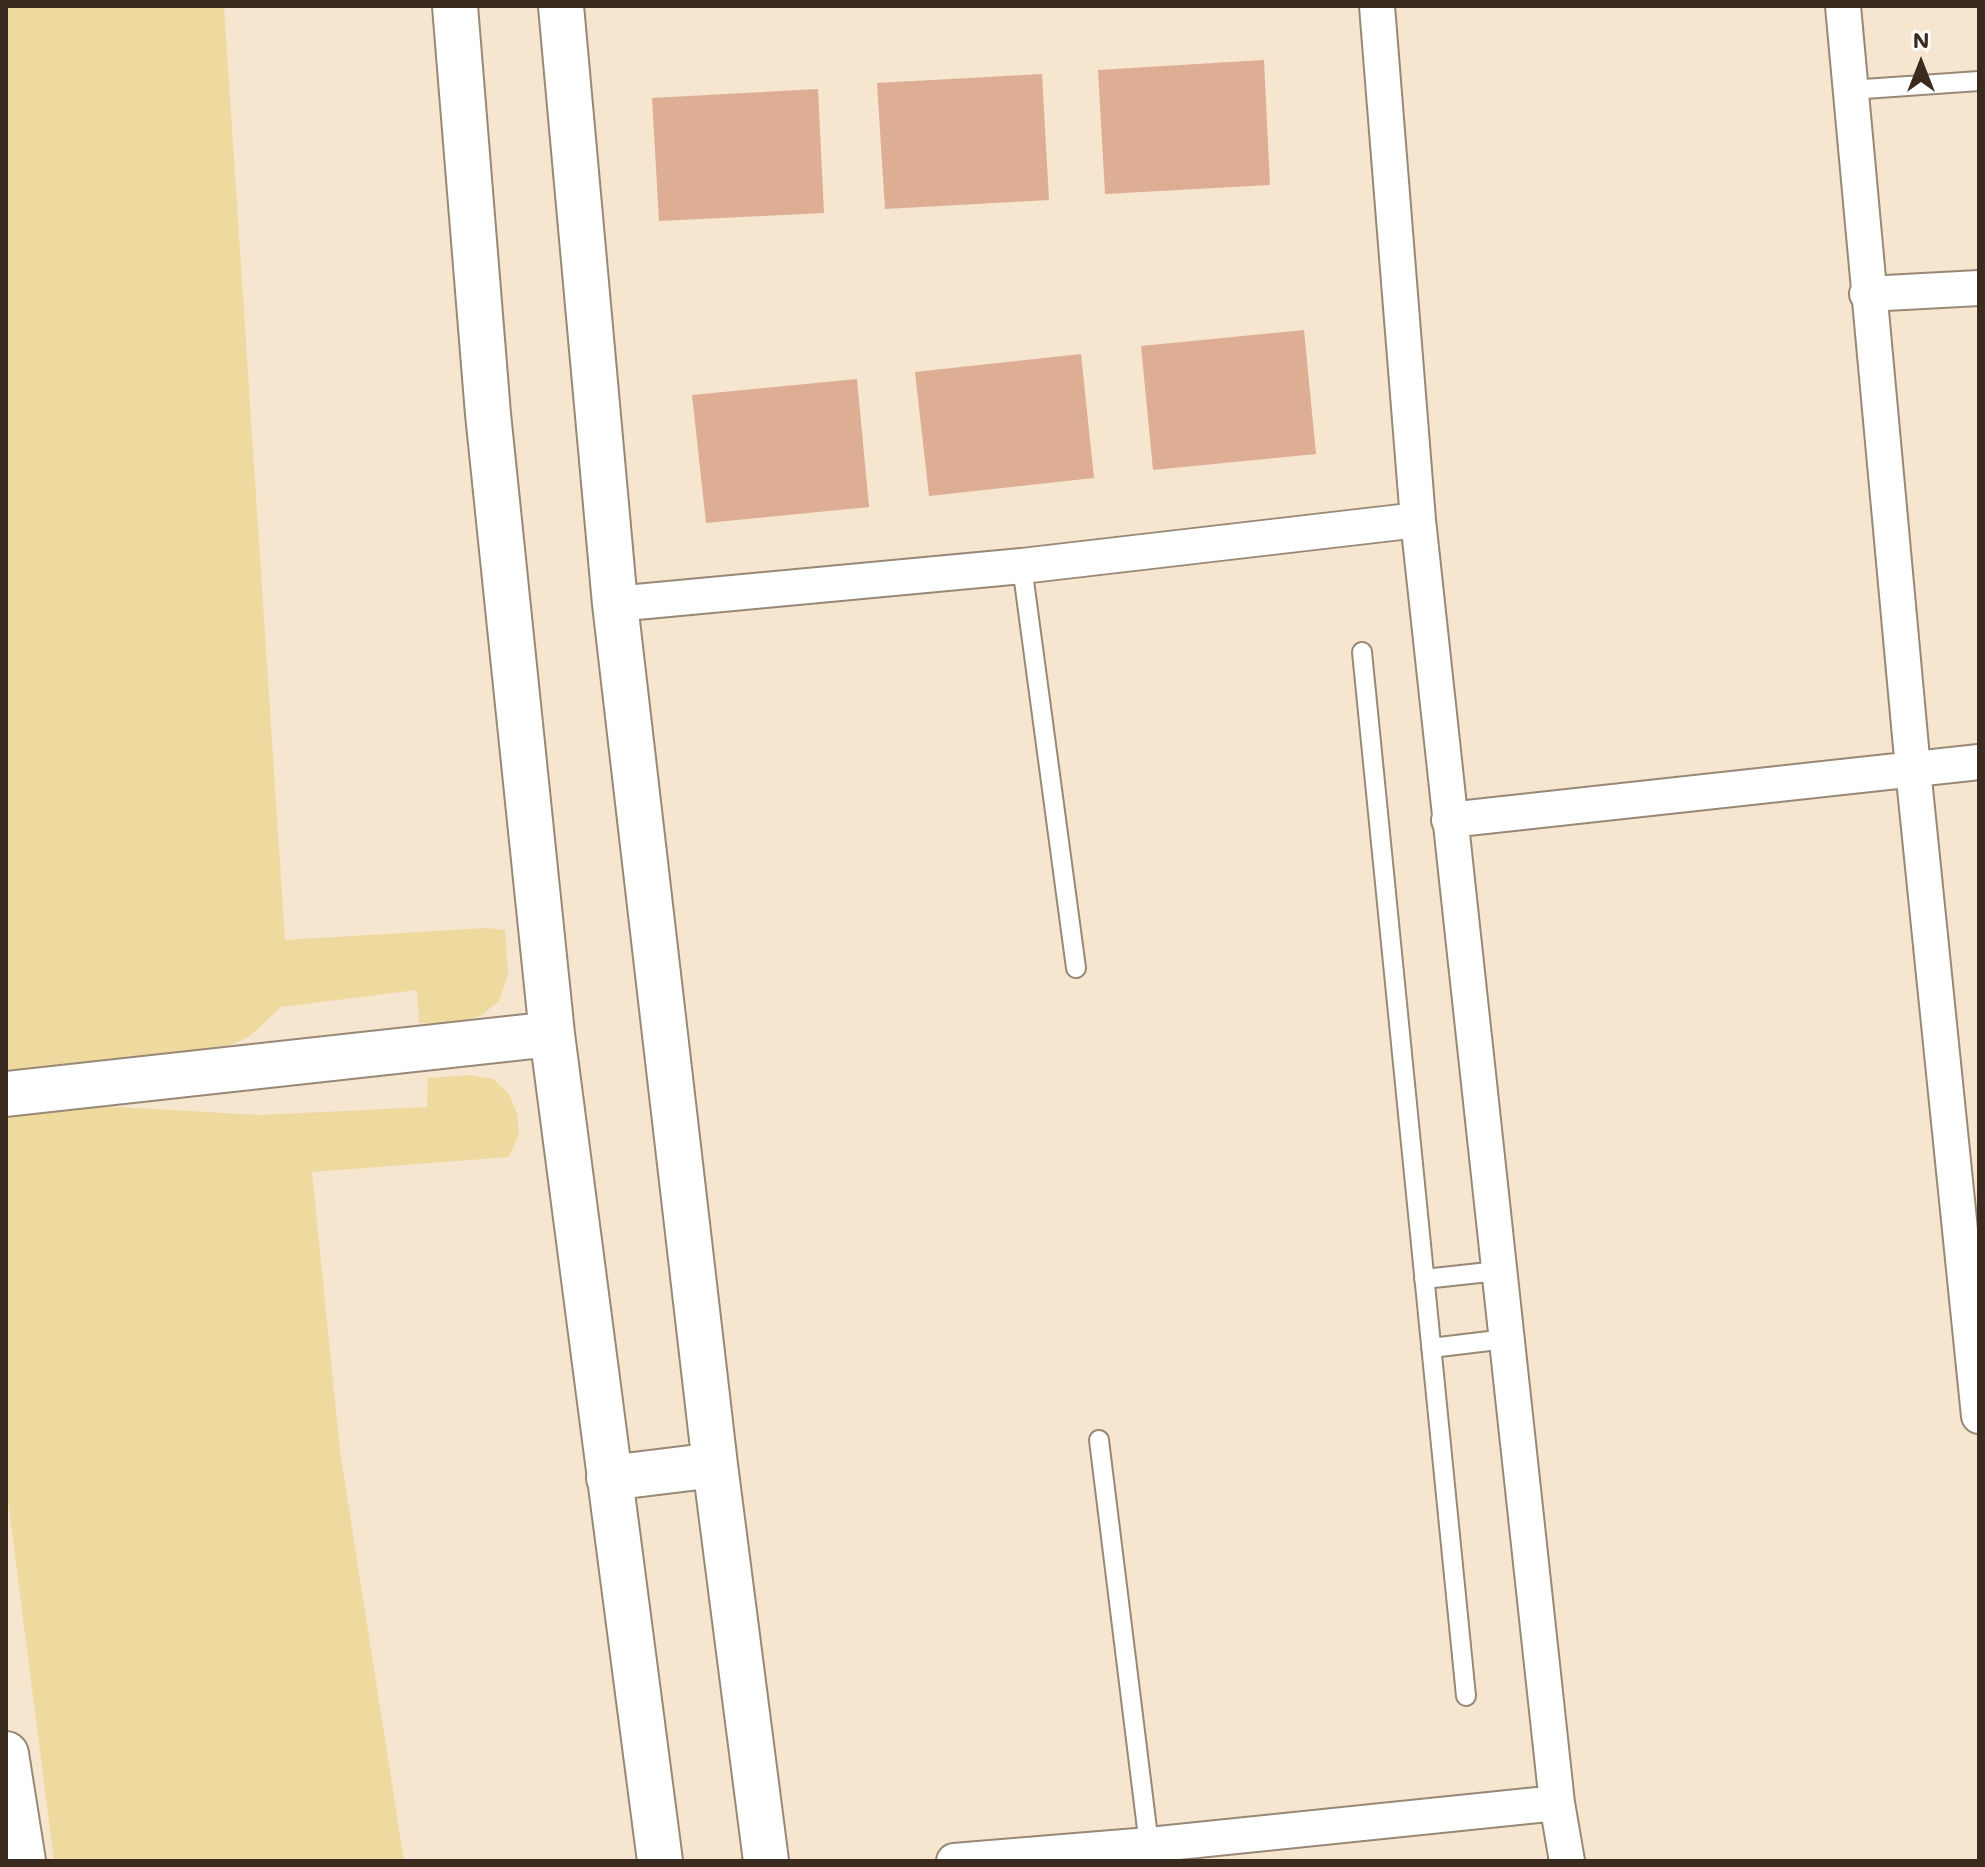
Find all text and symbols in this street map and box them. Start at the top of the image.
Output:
north arrow [1881,24,1961,104]
text: N [1913,25,1929,54]

